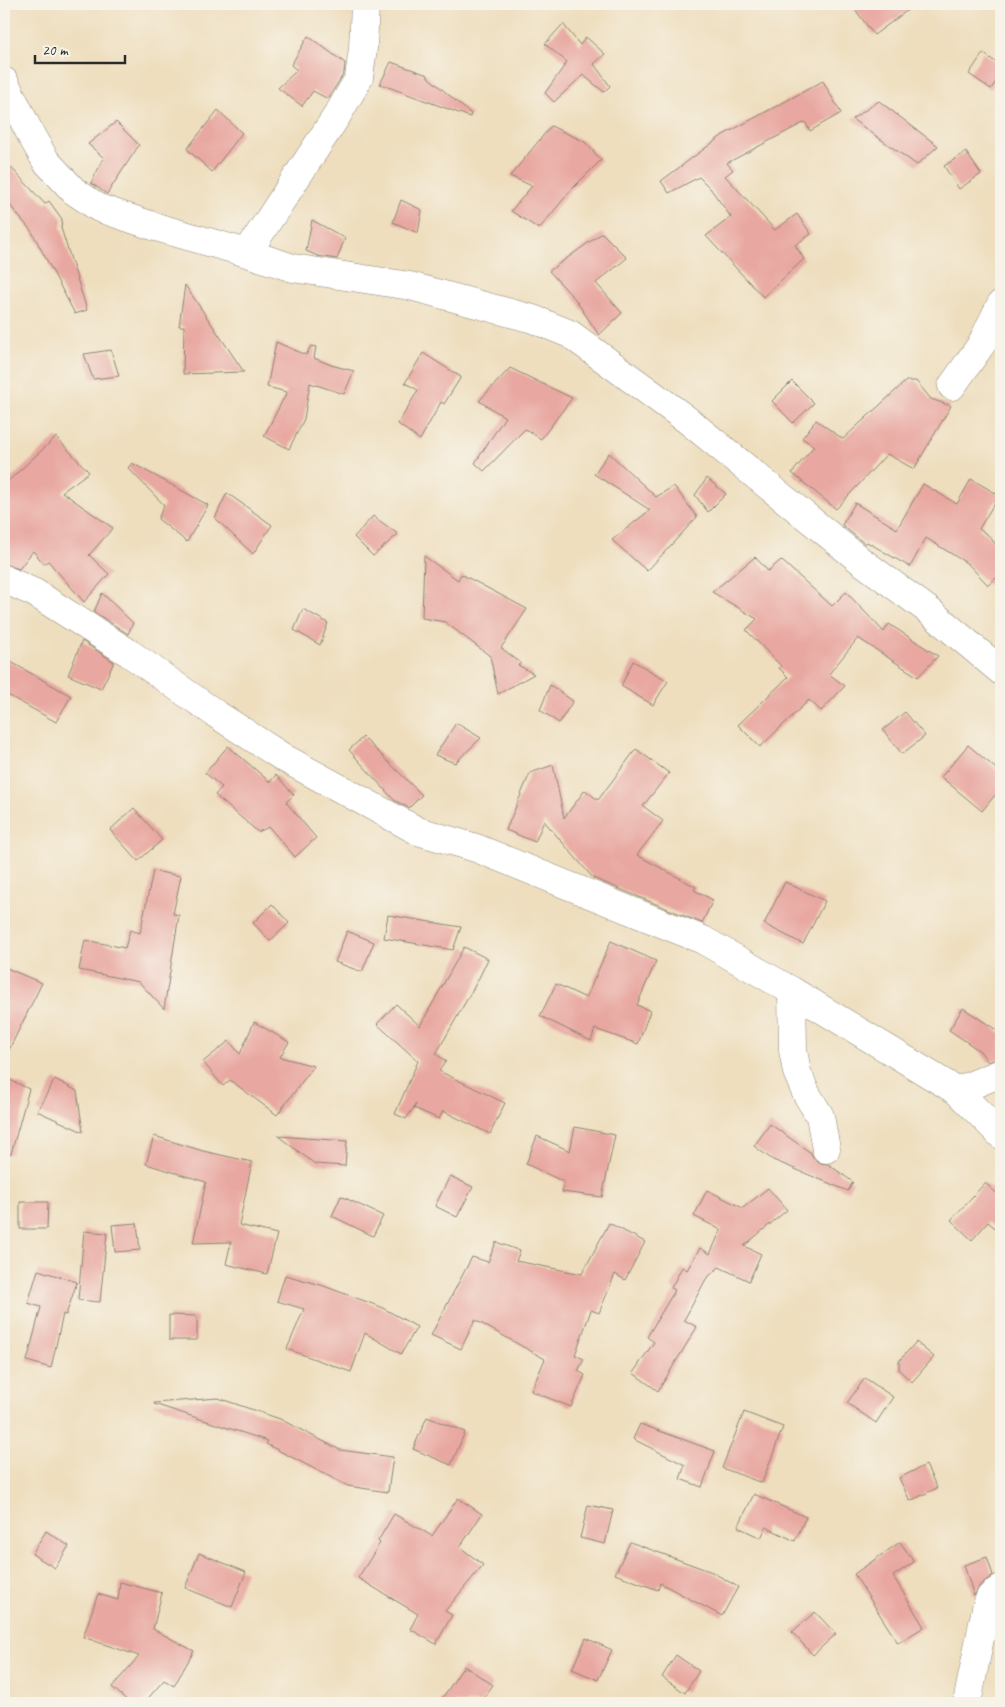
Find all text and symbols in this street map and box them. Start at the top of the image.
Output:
scale bar [35,32,125,64]
text: 20 m [42,41,69,60]

